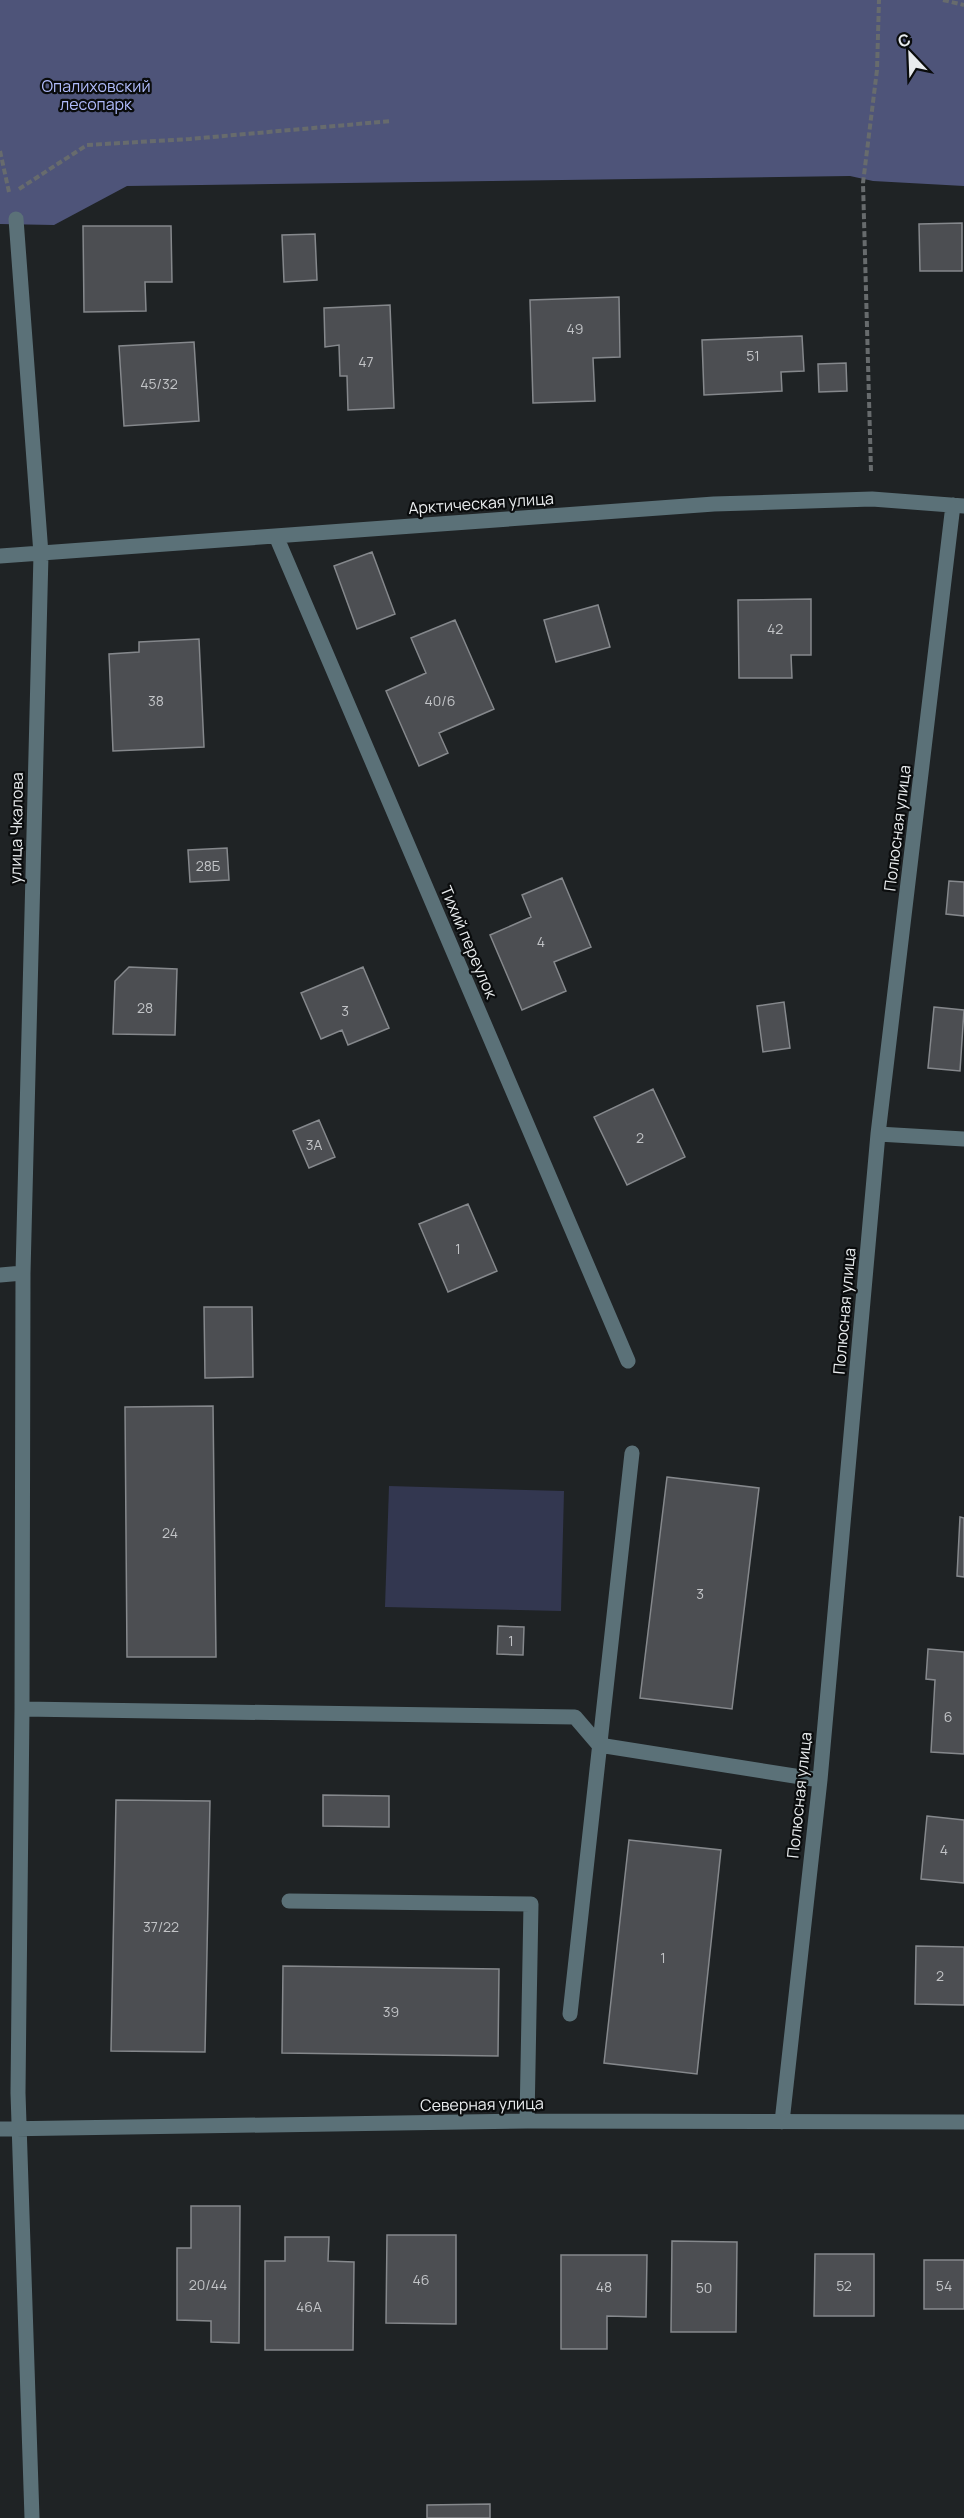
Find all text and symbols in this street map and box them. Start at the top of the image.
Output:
north arrow [880,24,940,84]
text: С [894,28,914,53]
park label: Опалиховский лесопарк [41,75,151,115]
house number: 49 [567,319,583,338]
house number: 51 [746,346,760,365]
house number: 47 [358,352,374,371]
house number: 45/32 [140,374,178,393]
street label: Арктическая улица [408,487,554,519]
house number: 42 [767,619,783,638]
house number: 38 [148,691,164,710]
house number: 40/6 [425,691,455,710]
street label: Полюсная улица [878,764,916,892]
street label: улица Чкалова [4,772,28,884]
house number: 28Б [196,856,221,875]
street label: Тихий переулок [435,882,503,1003]
house number: 4 [537,932,545,951]
house number: 28 [137,998,153,1017]
house number: 3 [341,1001,349,1020]
house number: 2 [636,1128,644,1147]
house number: 3А [306,1135,322,1154]
house number: 1 [455,1239,461,1258]
street label: Полюсная улица [828,1247,860,1375]
house number: 24 [162,1523,178,1542]
house number: 3 [696,1584,704,1603]
house number: 1 [508,1631,514,1650]
house number: 6 [944,1707,952,1726]
street label: Полюсная улица [781,1731,817,1859]
house number: 4 [940,1840,948,1859]
house number: 37/22 [143,1917,179,1936]
house number: 1 [660,1948,666,1967]
house number: 2 [936,1966,944,1985]
house number: 39 [383,2002,399,2021]
street label: Северная улица [420,2092,544,2116]
house number: 46 [413,2270,429,2289]
house number: 20/44 [189,2275,227,2294]
house number: 52 [836,2276,852,2295]
house number: 54 [936,2276,952,2295]
house number: 48 [596,2277,612,2296]
house number: 50 [696,2278,712,2297]
house number: 46А [296,2297,322,2316]

